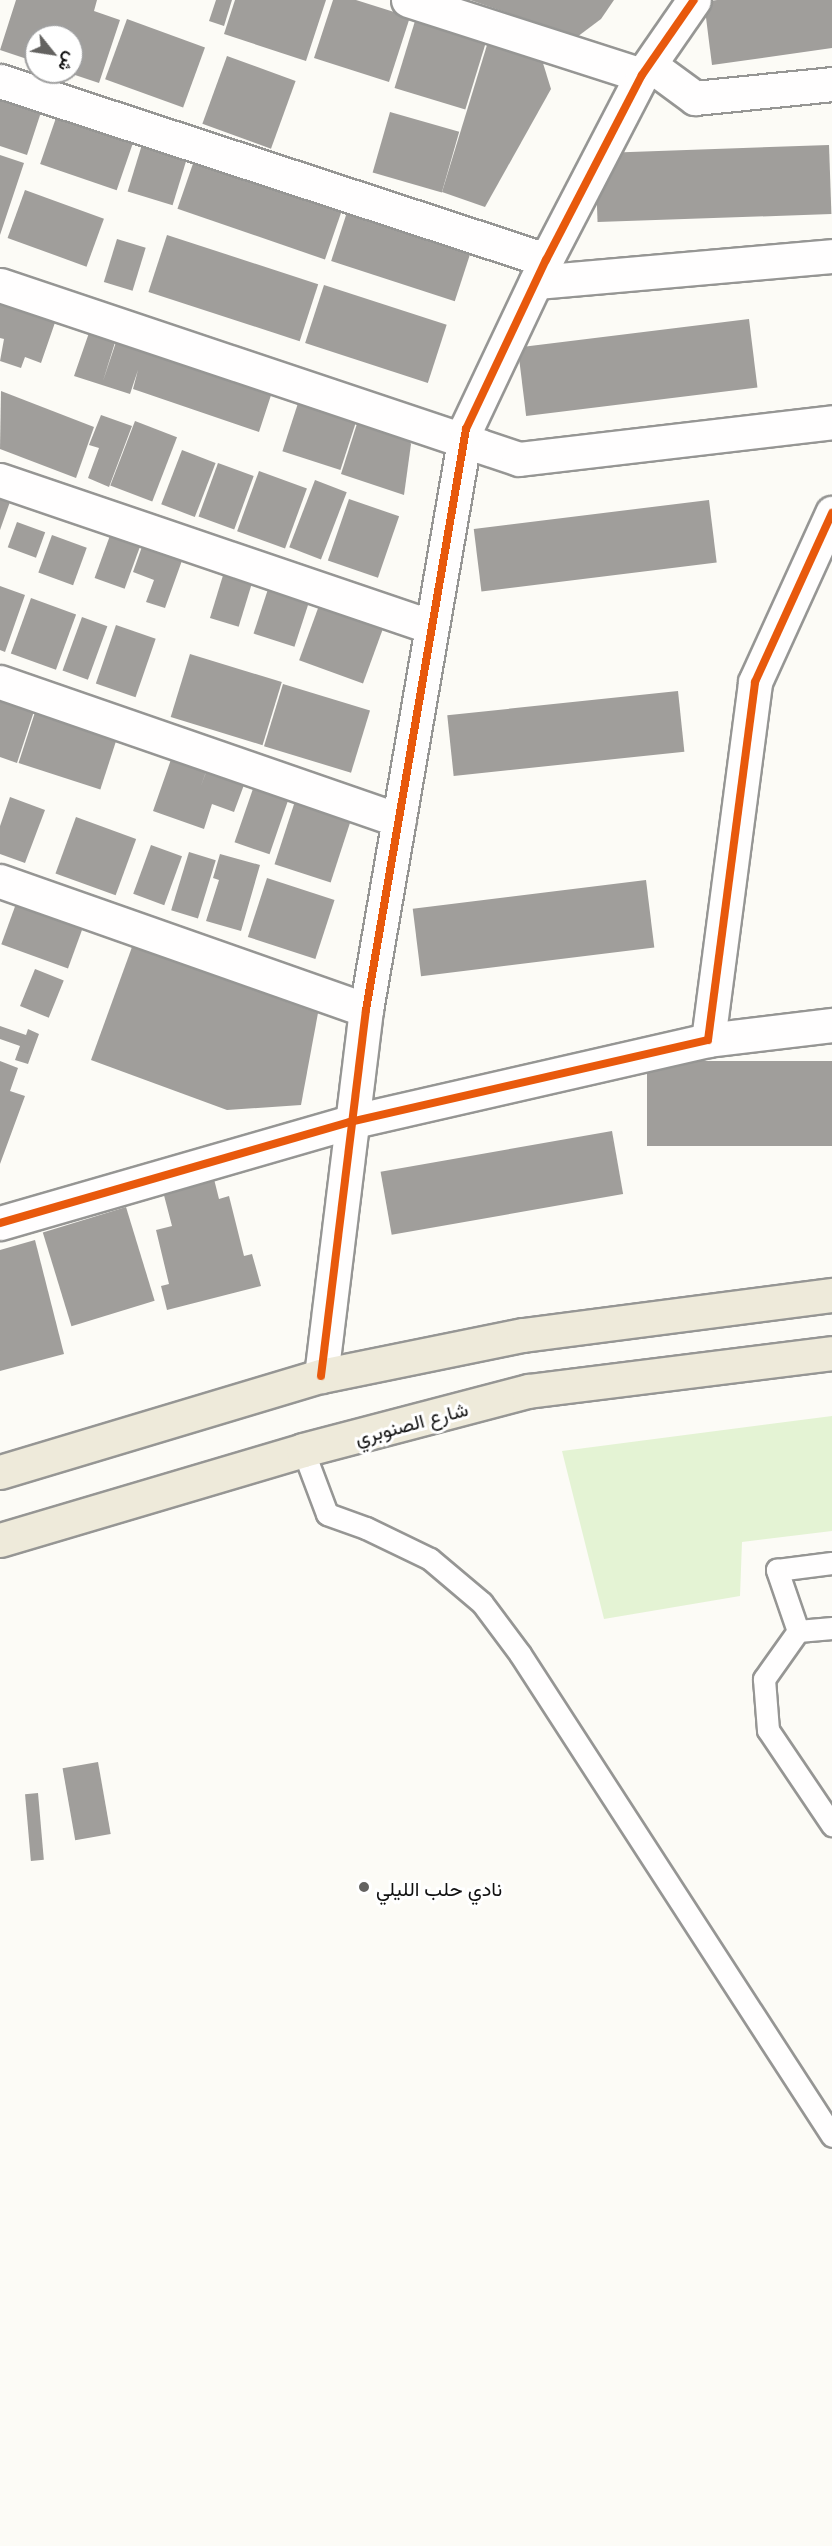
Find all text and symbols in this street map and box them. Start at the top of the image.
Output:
north arrow [24,24,84,84]
text: ش [54,49,82,76]
street label: شارع الصنوبري [352,1395,470,1449]
place label: نادي حلب الليلي [376,1875,502,1899]
marker: نادي حلب الليلي [357,1880,371,1894]

